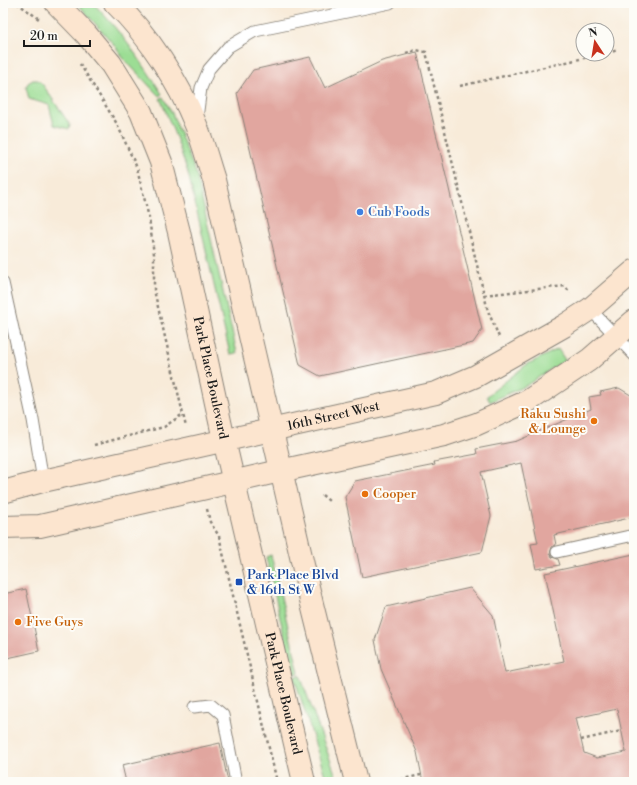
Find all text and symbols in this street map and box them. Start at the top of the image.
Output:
scale bar [24,22,90,48]
north arrow [575,22,615,62]
text: N [587,25,599,41]
text: 20 m [30,29,58,44]
place label: Cub Foods [368,204,430,220]
marker: Cub Foods [355,207,365,217]
street label: Park Place Boulevard [189,315,232,441]
street label: 16th Street West [286,398,381,434]
place label: Raku Sushi & Lounge [520,406,586,437]
marker: Raku Sushi & Lounge [589,416,599,426]
place label: Cooper [373,486,417,502]
marker: Cooper [360,489,370,499]
place label: Park Place Blvd & 16th St W [247,567,339,598]
marker: Park Place Blvd & 16th St W [234,577,244,587]
place label: Five Guys [26,614,84,630]
marker: Five Guys [13,617,23,627]
street label: Park Place Boulevard [261,631,305,757]

